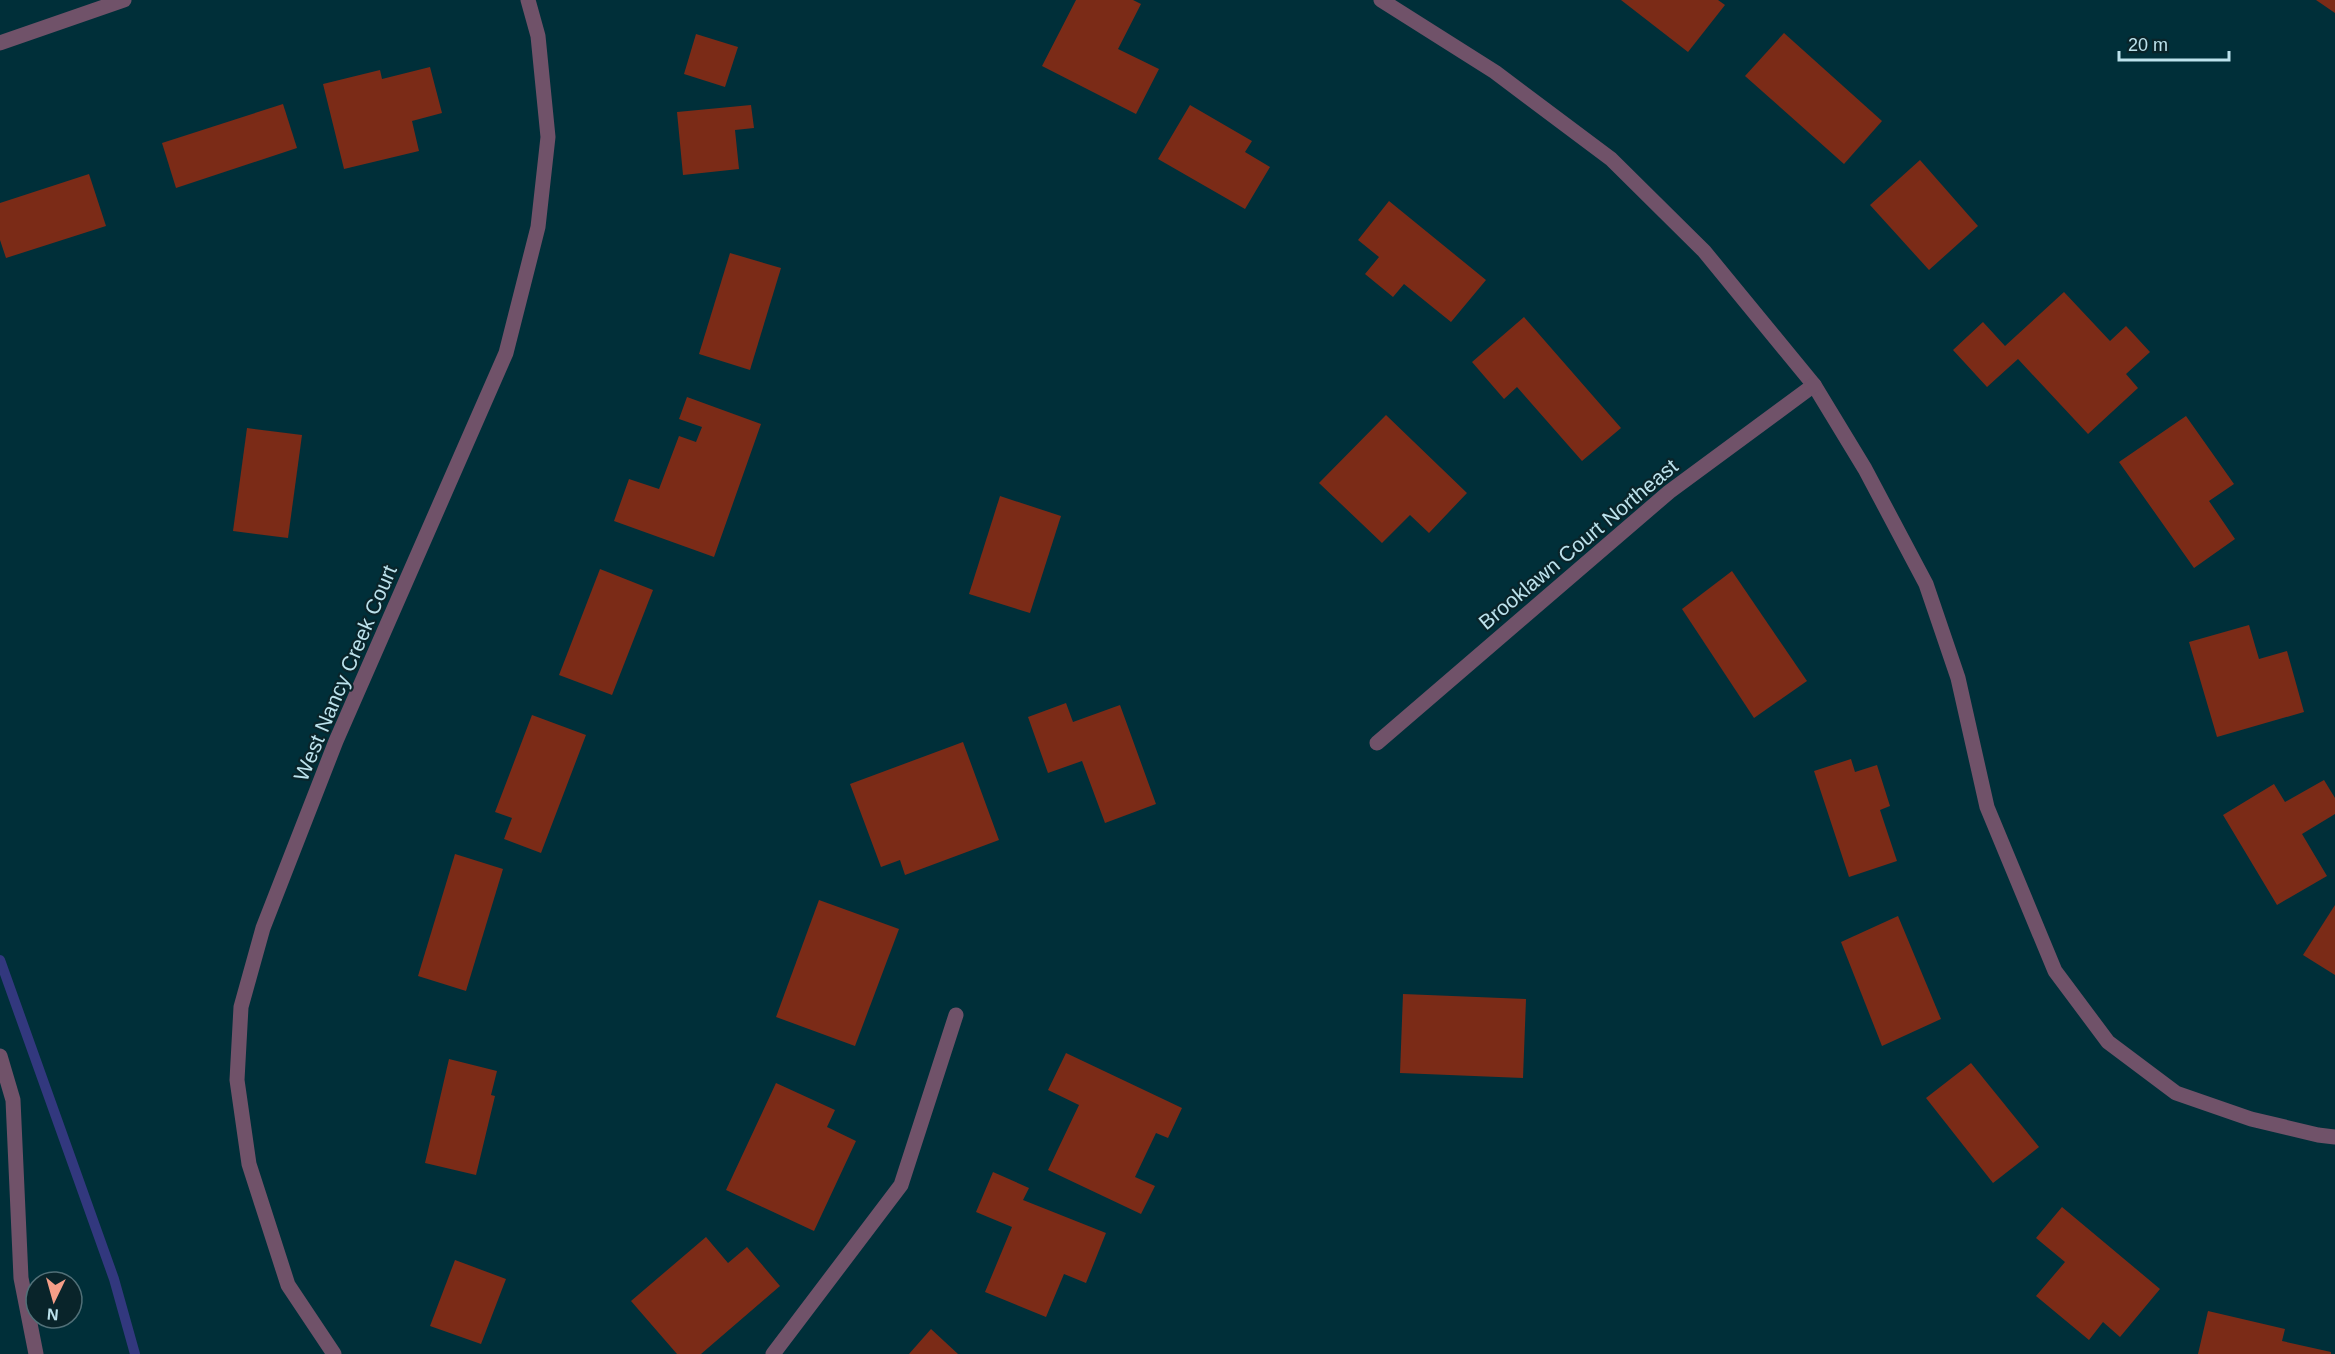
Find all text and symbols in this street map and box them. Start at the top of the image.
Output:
scale bar [2119,24,2228,62]
text: 20 m [2128,35,2168,55]
street label: Brooklawn Court Northeast [1474,454,1682,634]
street label: West Nancy Creek Court [289,562,401,784]
north arrow [24,1270,84,1330]
text: N [46,1305,59,1323]

